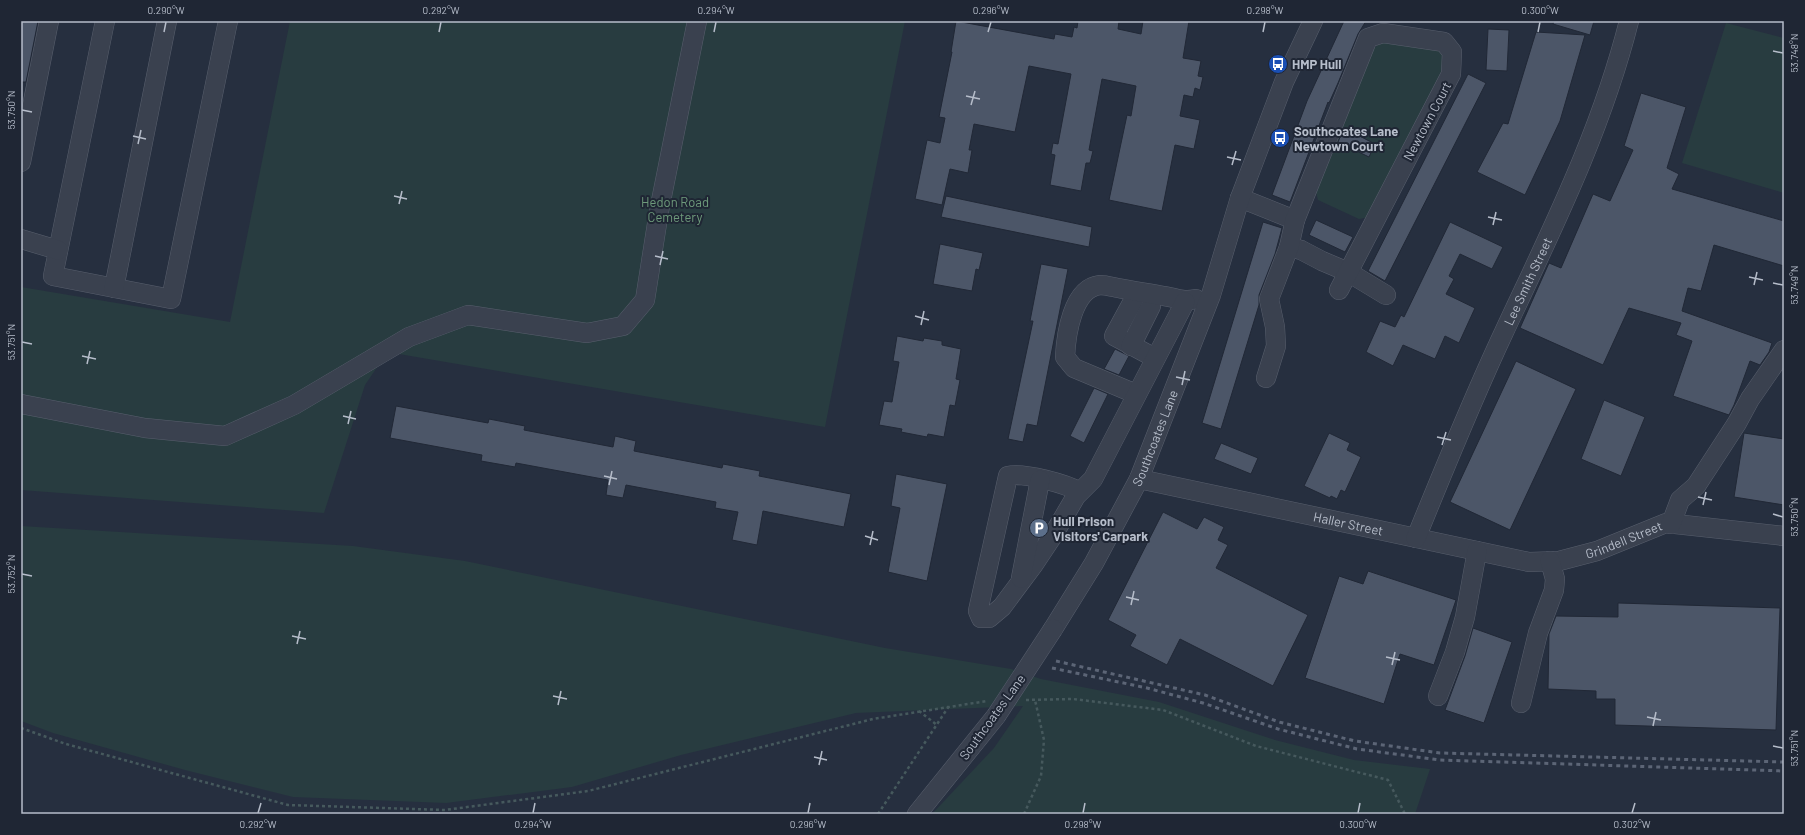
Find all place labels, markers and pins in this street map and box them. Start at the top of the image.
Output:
bus stop icon: HMP Hull [1267,53,1289,75]
place label: HMP Hull [1292,56,1341,72]
place label: Southcoates Lane Newtown Court [1294,123,1398,154]
bus stop icon: Southcoates Lane Newtown Court [1269,127,1291,149]
place label: Hull Prison Visitors' Carpark [1053,513,1148,544]
parking icon: Hull Prison Visitors' Carpark [1028,517,1050,539]

